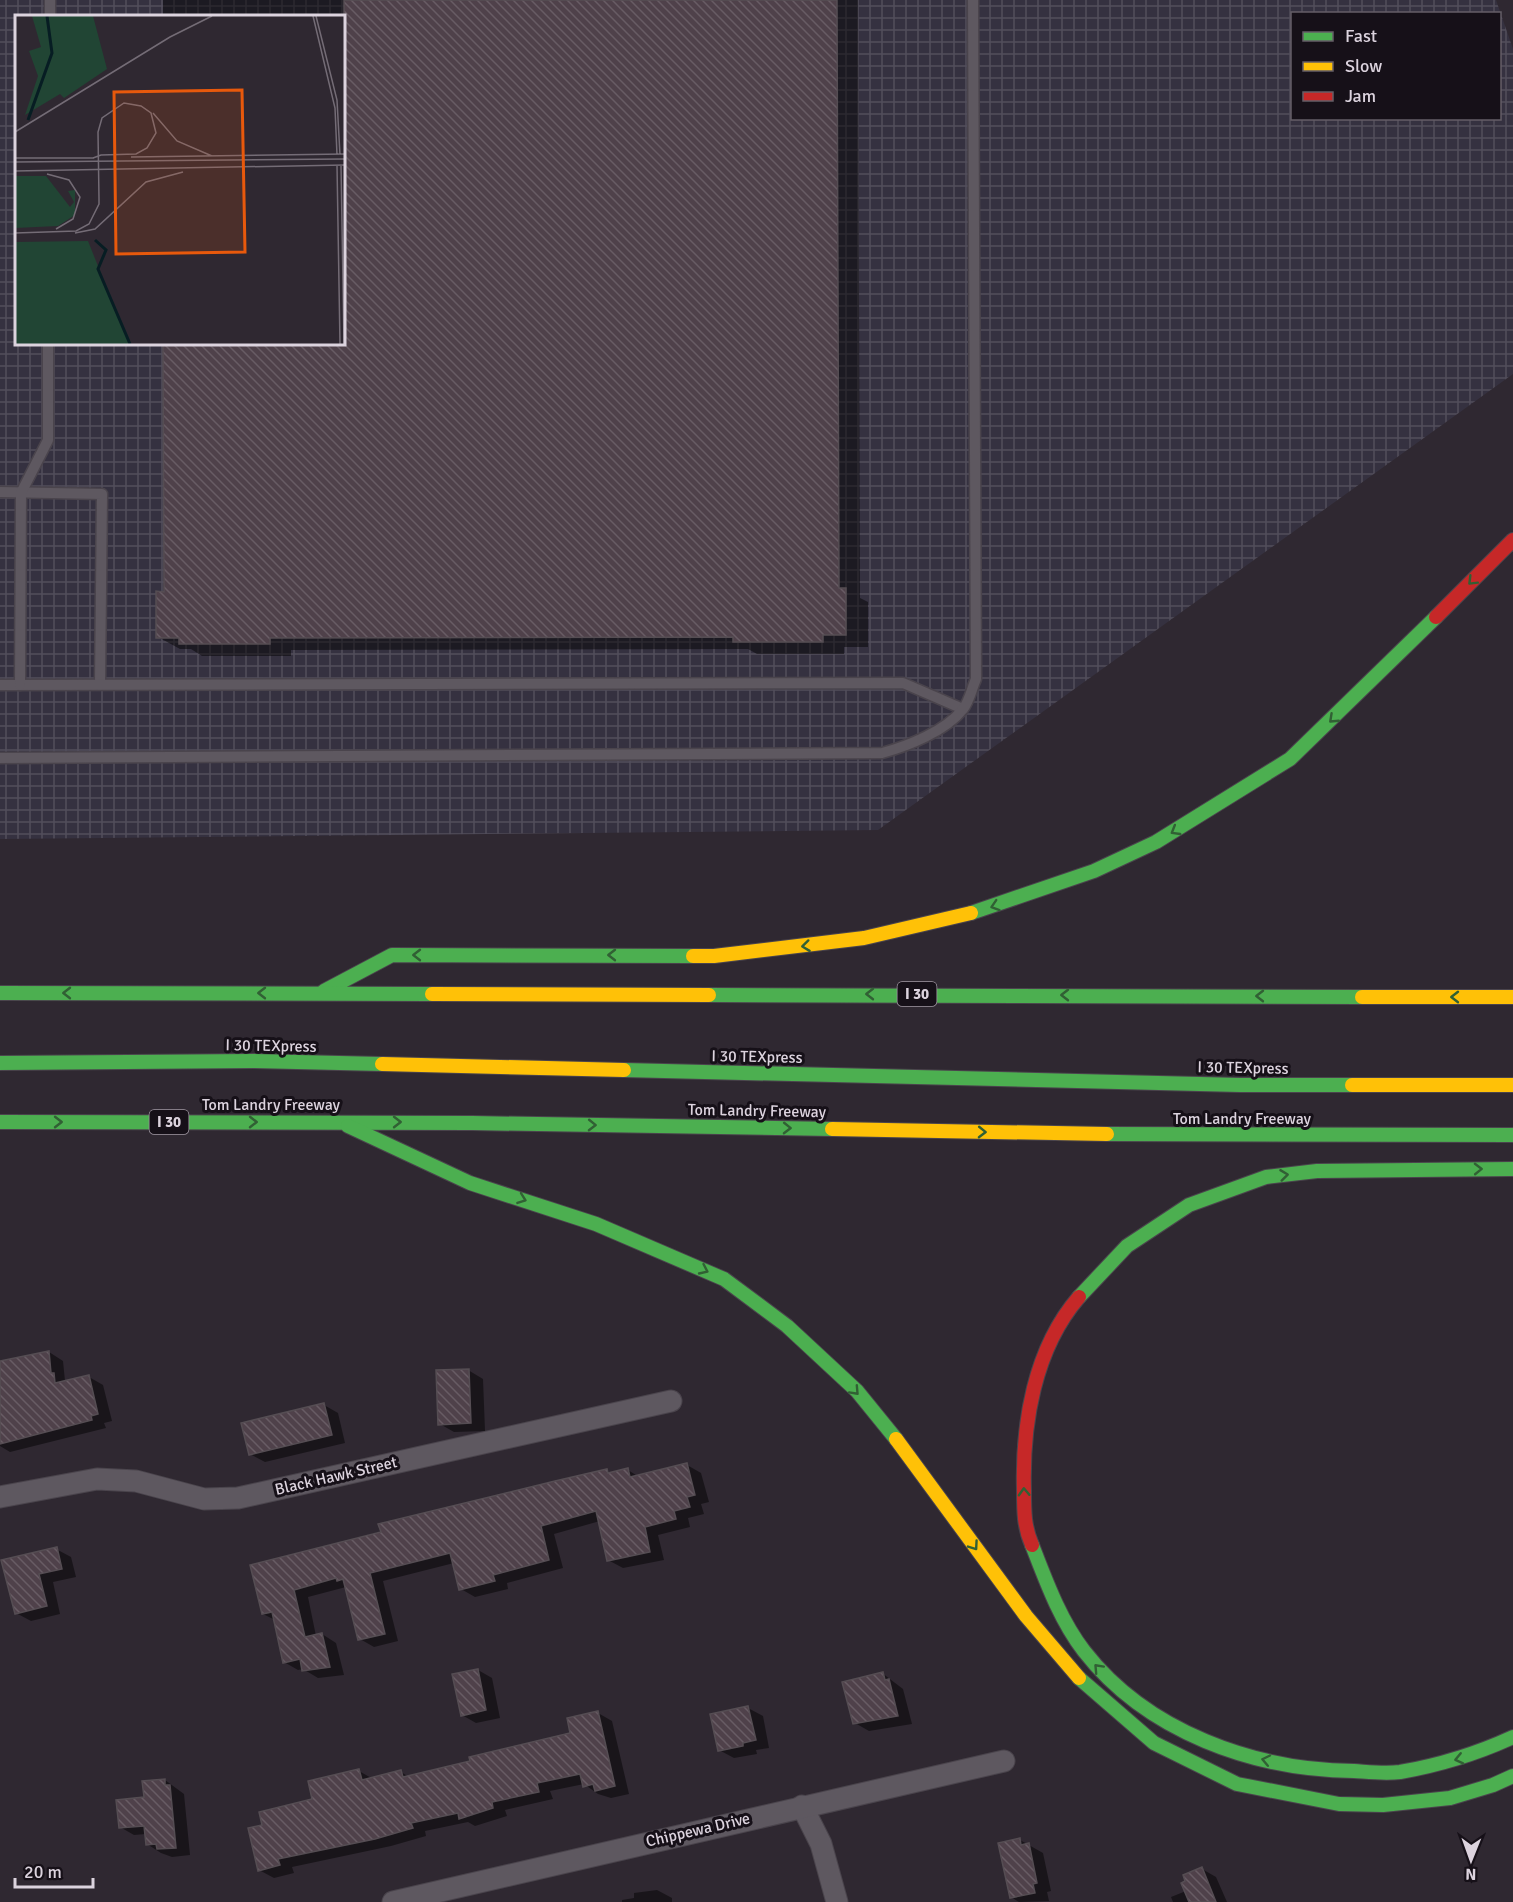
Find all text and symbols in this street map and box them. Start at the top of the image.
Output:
legend [1291,12,1501,120]
inset map [15,15,345,345]
text: Fast [1345,25,1377,47]
text: Slow [1345,55,1382,77]
text: Jam [1345,85,1376,107]
one-way arrow [1468,574,1479,585]
one-way arrow [1329,712,1340,723]
one-way arrow [1171,824,1181,836]
one-way arrow [990,899,1001,911]
one-way arrow [801,939,811,952]
one-way arrow [412,949,421,961]
one-way arrow [607,949,616,961]
road number: I 30 [898,982,936,1006]
one-way arrow [62,987,71,999]
one-way arrow [257,987,266,999]
one-way arrow [865,988,874,1000]
one-way arrow [1060,989,1069,1001]
one-way arrow [1255,990,1264,1002]
one-way arrow [1450,991,1459,1003]
street label: I 30 TEXpress [225,1035,317,1057]
street label: I 30 TEXpress [711,1046,803,1068]
street label: I 30 TEXpress [1197,1057,1289,1079]
street label: Tom Landry Freeway [202,1095,341,1115]
street label: Tom Landry Freeway [688,1100,827,1122]
street label: Tom Landry Freeway [1173,1109,1312,1129]
road number: I 30 [150,1110,188,1134]
one-way arrow [54,1116,63,1128]
one-way arrow [249,1116,258,1128]
one-way arrow [393,1116,402,1128]
one-way arrow [588,1119,597,1131]
one-way arrow [782,1122,791,1135]
one-way arrow [977,1126,986,1138]
one-way arrow [1474,1163,1483,1175]
one-way arrow [1279,1170,1288,1182]
one-way arrow [516,1191,527,1204]
one-way arrow [697,1263,708,1275]
one-way arrow [848,1384,859,1395]
street label: Black Hawk Street [273,1452,400,1500]
one-way arrow [1018,1487,1030,1496]
one-way arrow [966,1539,977,1550]
one-way arrow [1095,1664,1106,1675]
one-way arrow [1454,1751,1464,1764]
one-way arrow [1262,1754,1272,1767]
street label: Chippewa Drive [644,1808,752,1852]
north arrow [1441,1830,1501,1890]
scale bar [15,1851,93,1889]
text: 20 m [24,1861,62,1883]
text: N [1465,1864,1476,1884]

